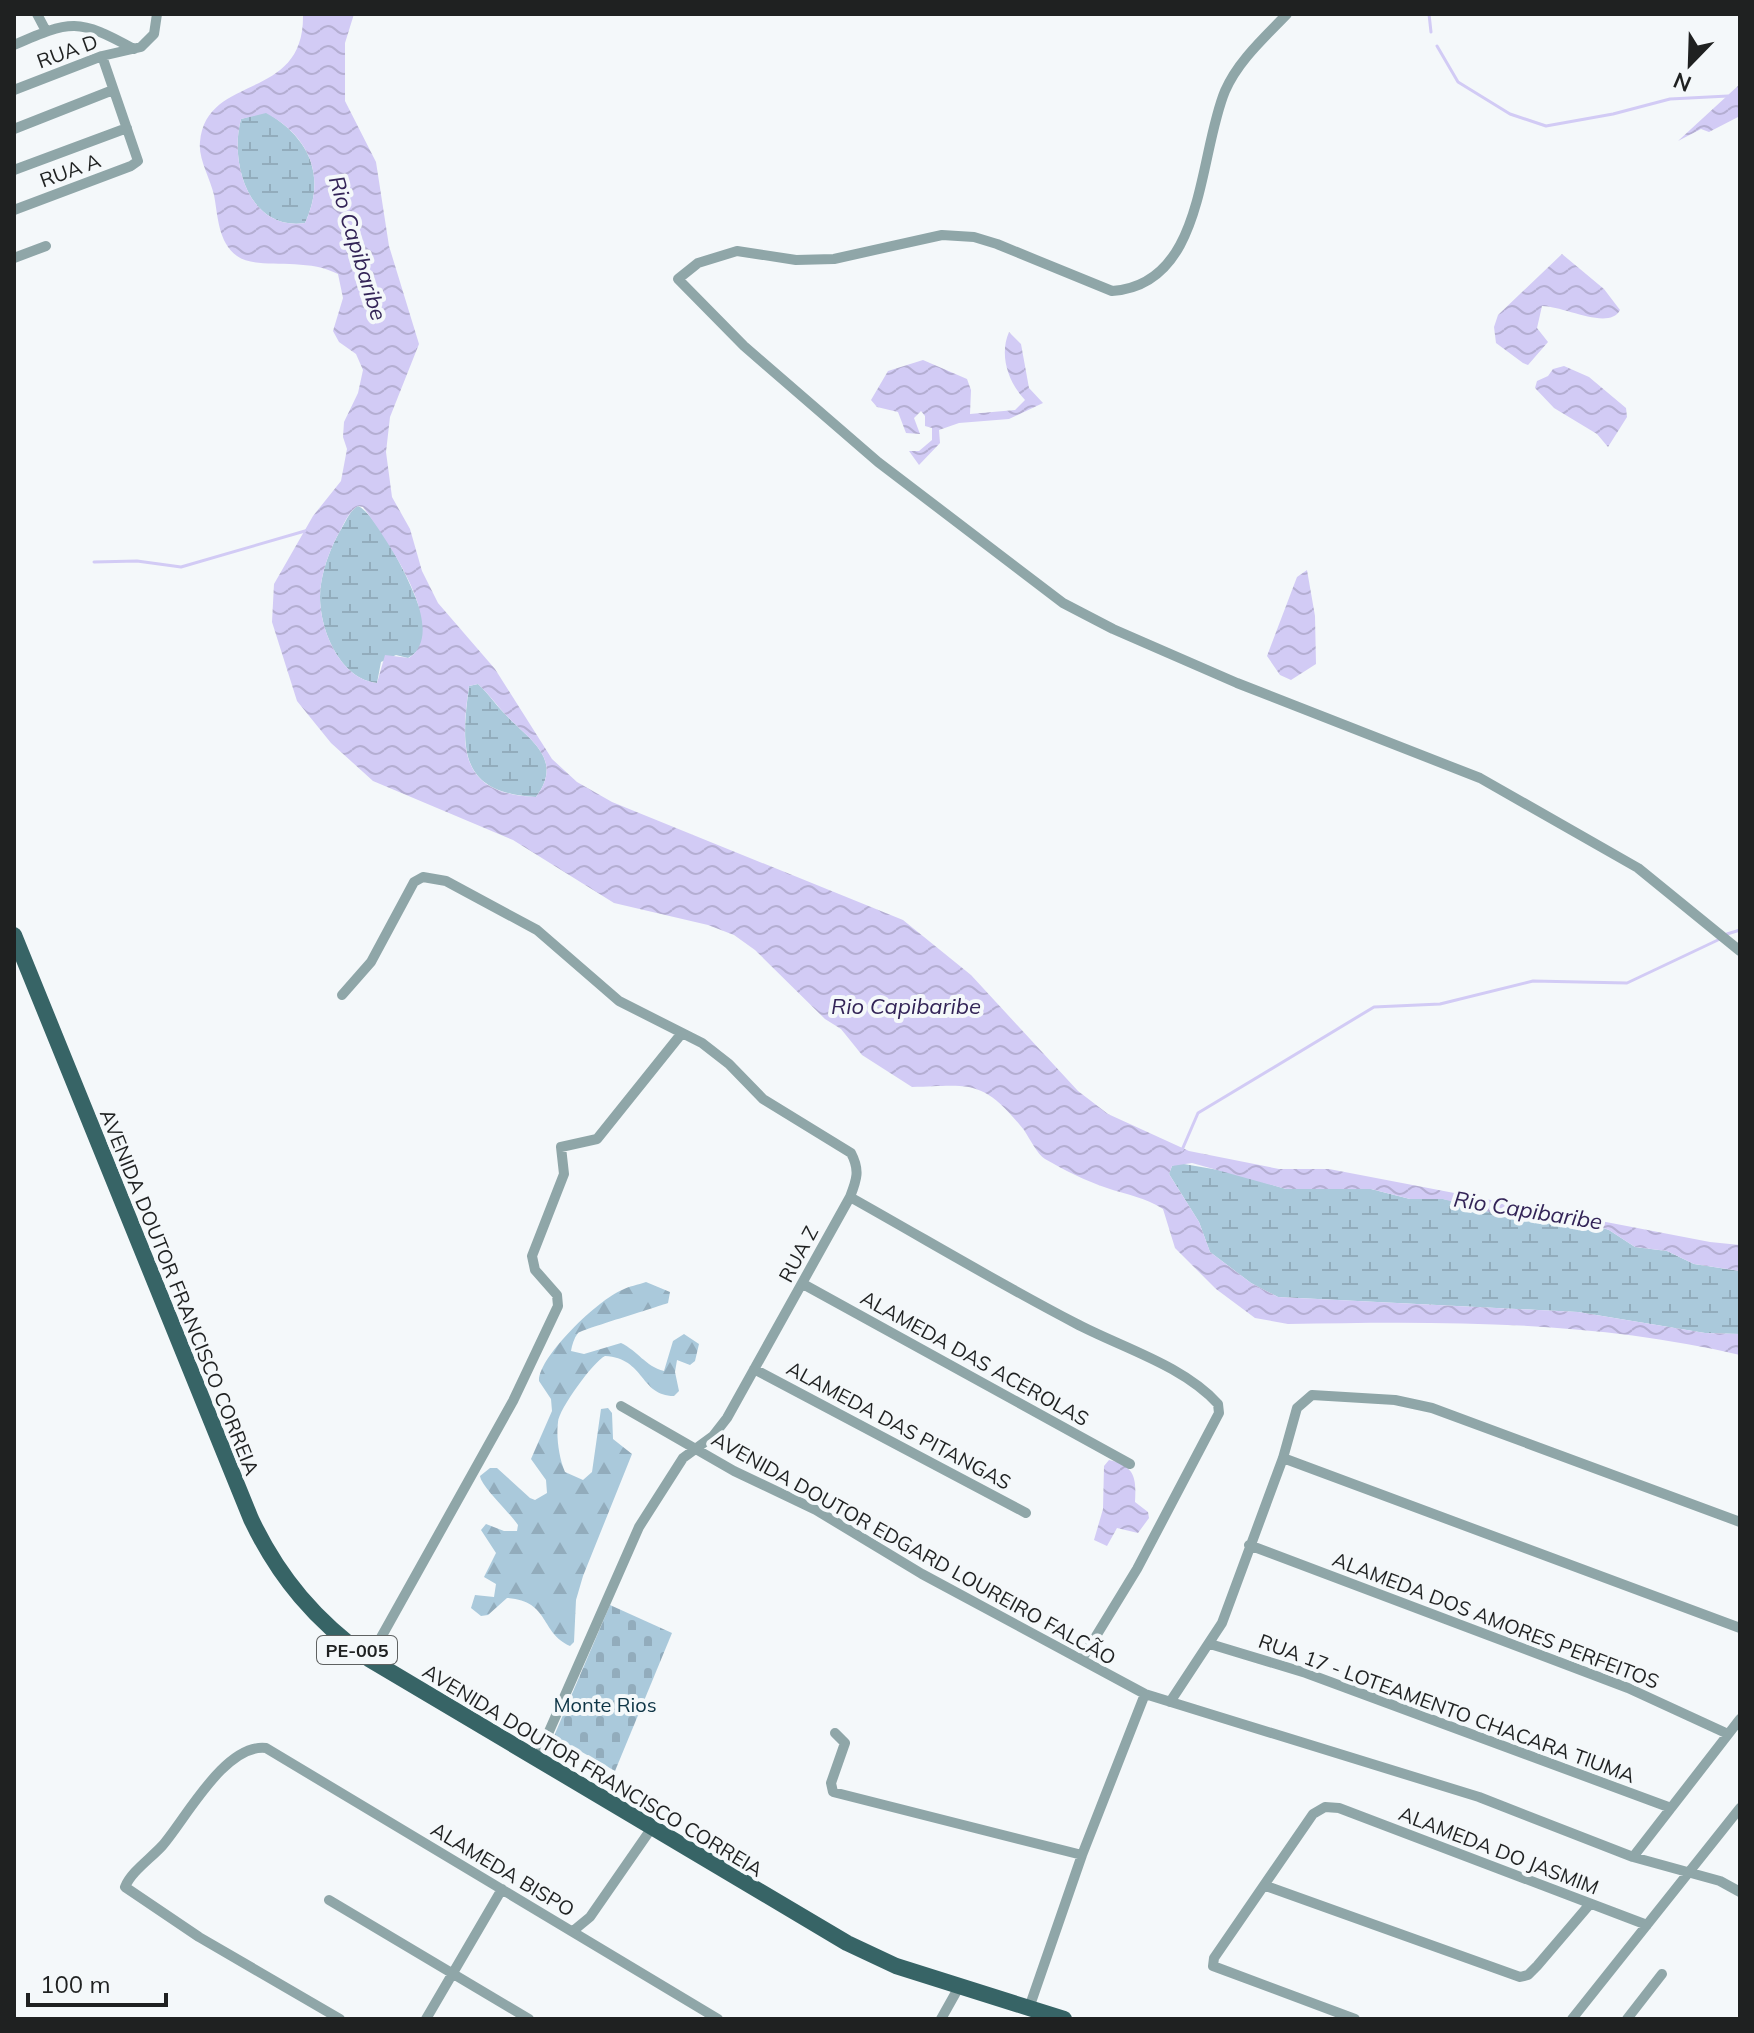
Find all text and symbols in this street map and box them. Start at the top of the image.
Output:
north arrow [1650,24,1730,104]
street label: RUA D [33,28,101,74]
text: N [1669,66,1695,99]
street label: RUA A [36,147,104,193]
water label: Rio Capibaribe [323,172,393,324]
water label: Rio Capibaribe [831,992,981,1020]
street label: AVENIDA DOUTOR FRANCISCO CORREIA [95,1105,265,1479]
water label: Rio Capibaribe [1452,1184,1604,1236]
street label: RUA Z [773,1221,823,1286]
street label: ALAMEDA DAS ACEROLAS [857,1285,1093,1431]
street label: ALAMEDA DAS PITANGAS [783,1355,1015,1495]
street label: AVENIDA DOUTOR EDGARD LOUREIRO FALCÃO [708,1426,1120,1670]
street label: ALAMEDA DOS AMORES PERFEITOS [1329,1546,1663,1694]
street label: RUA 17 - LOTEAMENTO CHACARA TIUMA [1255,1628,1639,1788]
road number: PE-005 [317,1636,397,1664]
street label: AVENIDA DOUTOR FRANCISCO CORREIA [418,1658,768,1882]
park label: Monte Rios [553,1692,657,1717]
street label: ALAMEDA DO JASMIM [1395,1800,1603,1900]
street label: ALAMEDA BISPO [427,1816,579,1922]
scale bar [28,1957,166,2007]
text: 100 m [40,1969,111,1999]

